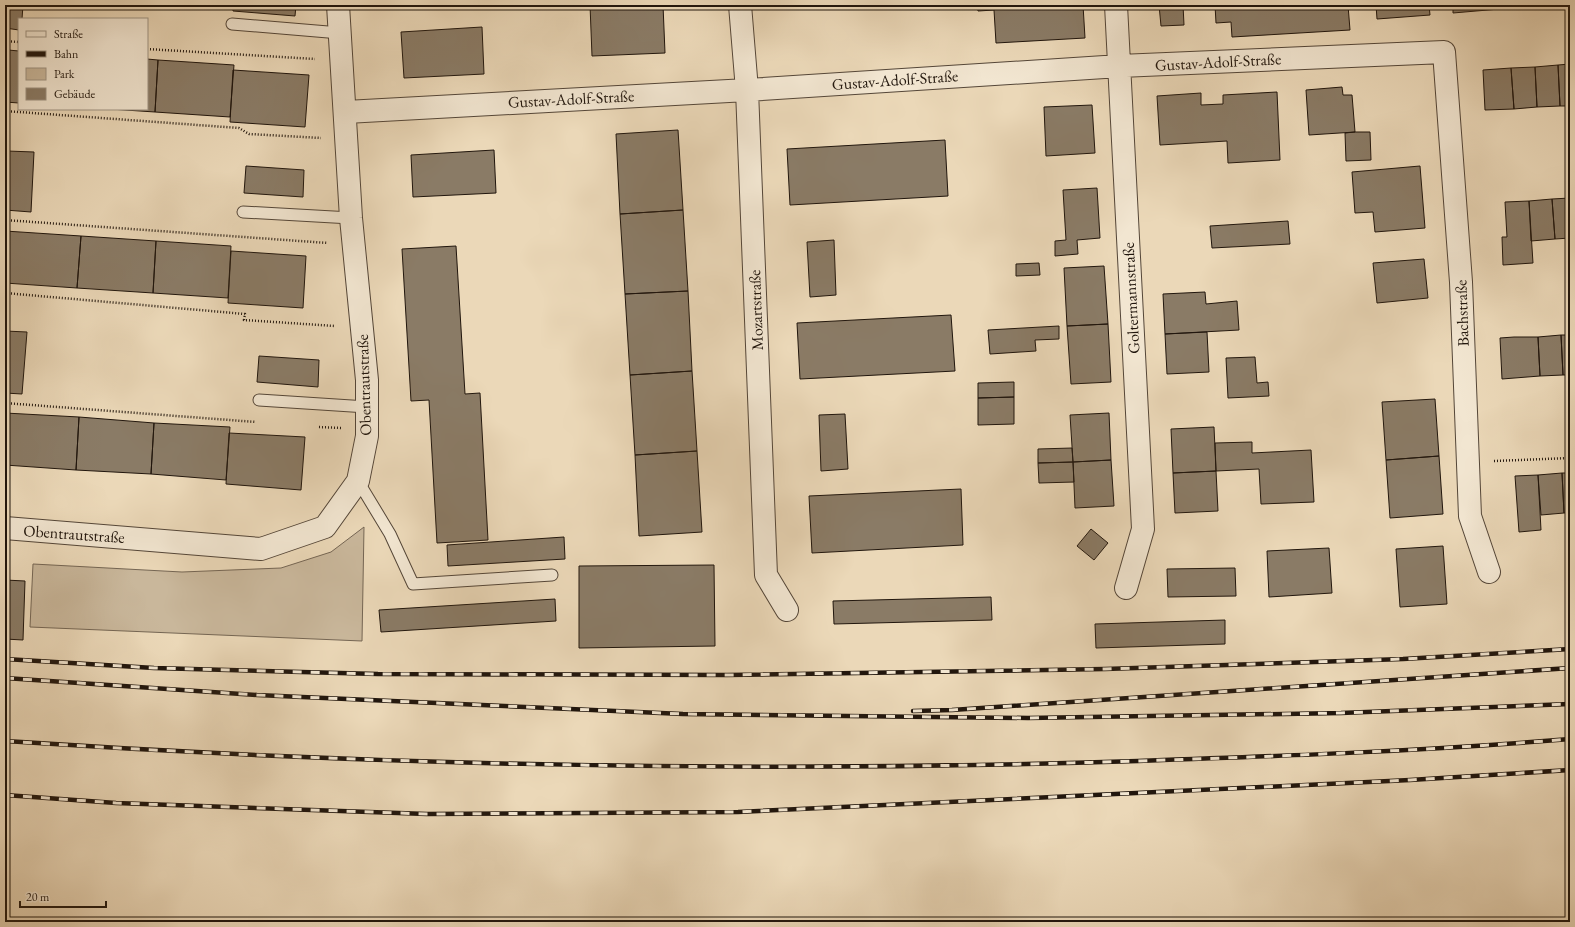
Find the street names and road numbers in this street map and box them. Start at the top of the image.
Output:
street label: Gustav-Adolf-Straße [1154,48,1282,76]
street label: Gustav-Adolf-Straße [831,65,959,95]
street label: Gustav-Adolf-Straße [507,85,635,113]
street label: Goltermannstraße [1118,242,1144,354]
street label: Mozartstraße [744,269,768,351]
street label: Bachstraße [1450,279,1474,347]
street label: Obentrautstraße [352,334,376,436]
street label: Obentrautstraße [23,520,125,548]

